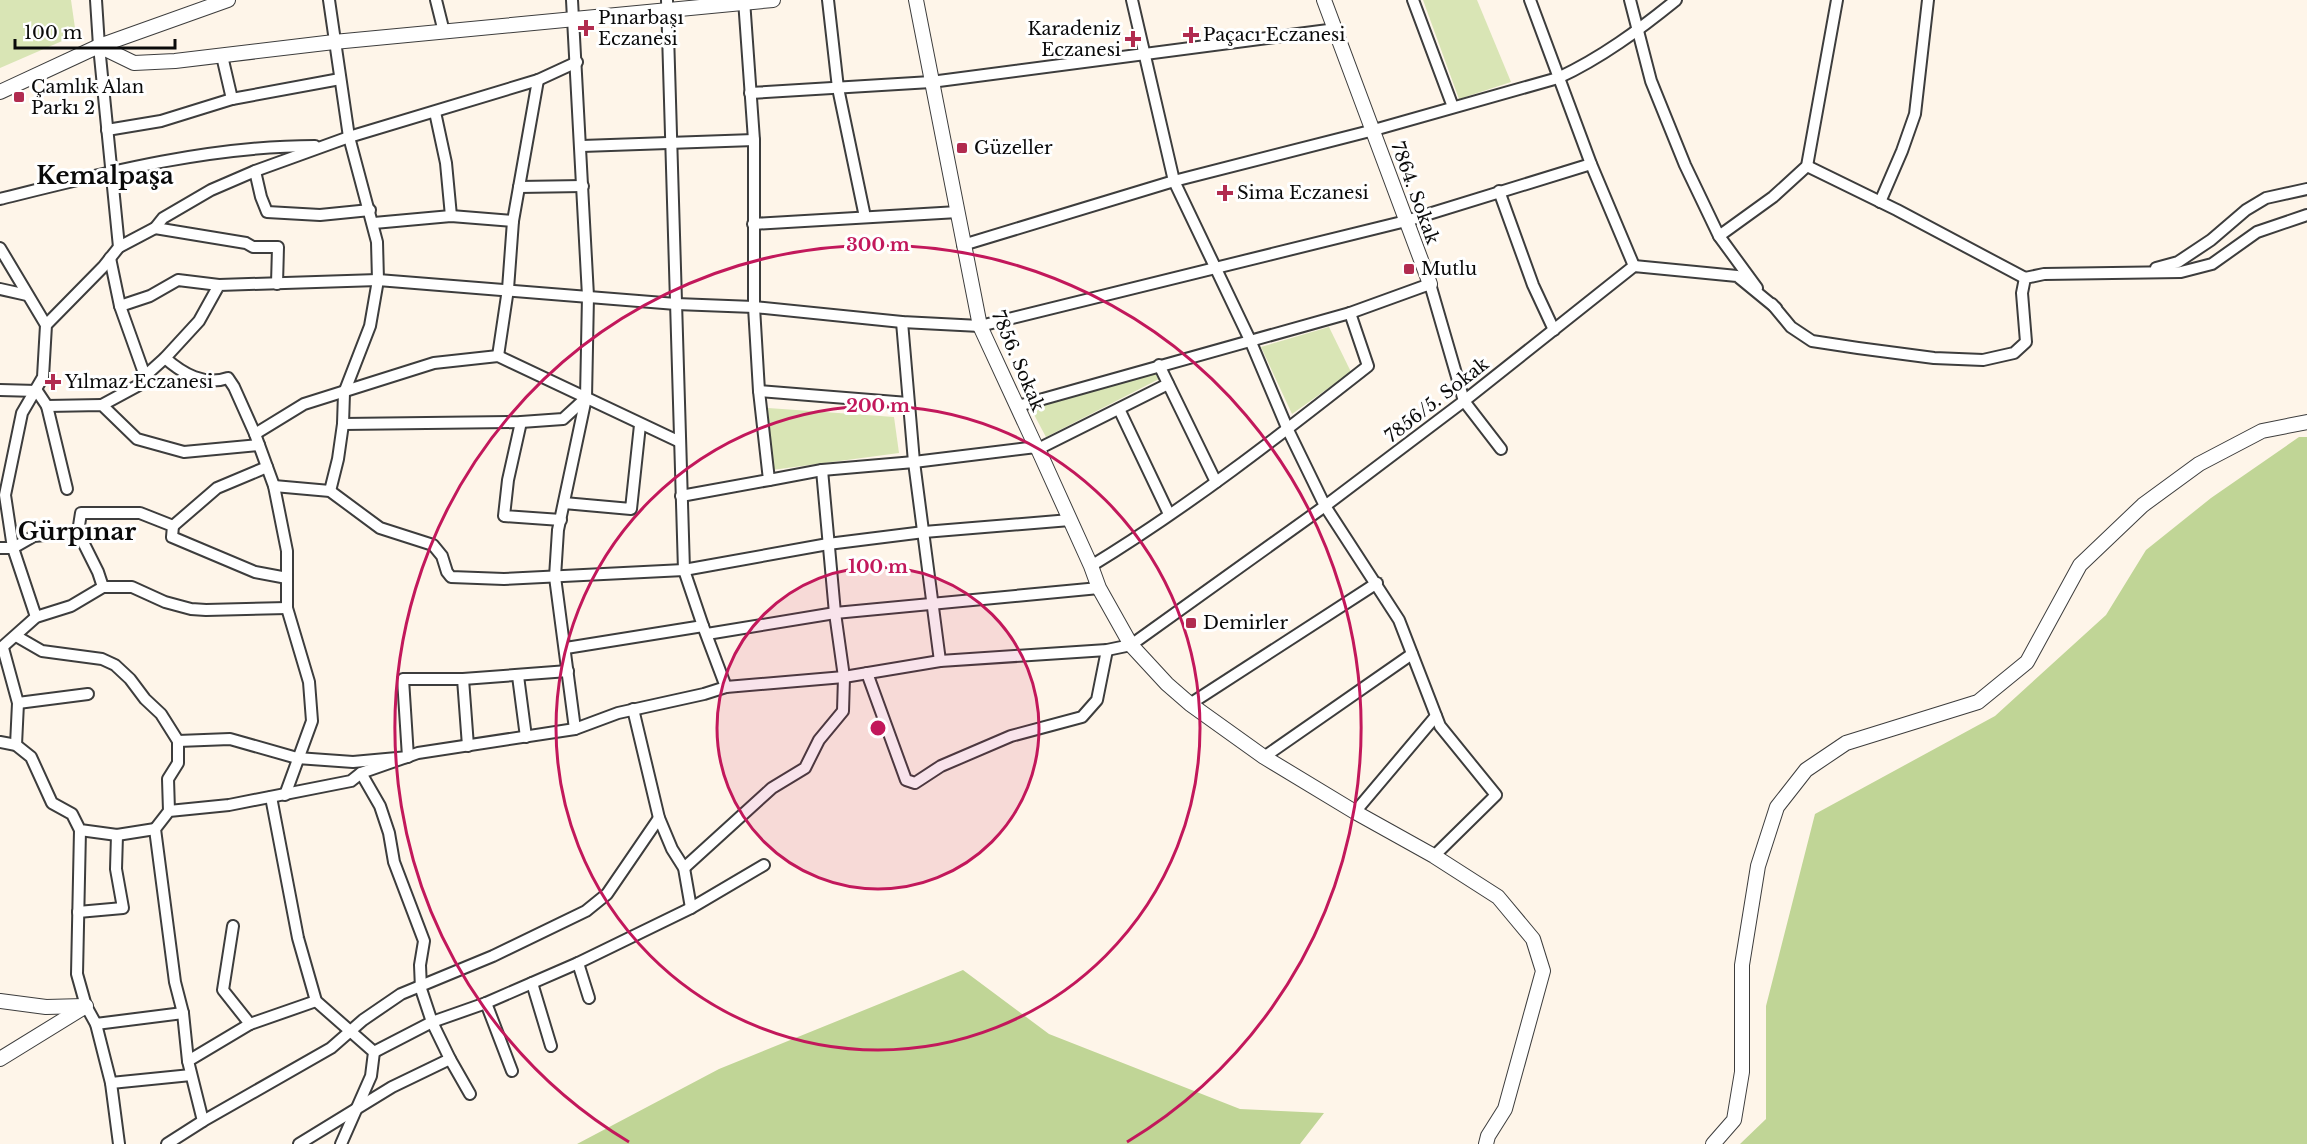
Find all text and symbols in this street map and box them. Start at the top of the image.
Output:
place label: Pınarbaşı Eczanesi [598,7,684,50]
scale bar [15,12,176,50]
place label: Karadeniz Eczanesi [1027,18,1121,61]
marker: Pınarbaşı Eczanesi [579,21,593,35]
text: 100 m [24,22,82,44]
place label: Paçacı Eczanesi [1203,24,1345,46]
marker: Paçacı Eczanesi [1184,28,1198,42]
marker: Karadeniz Eczanesi [1126,32,1140,46]
place label: Çamlık Alan Parkı 2 [31,76,144,119]
marker: Çamlık Alan Parkı 2 [12,90,26,104]
place label: Güzeller [974,137,1053,159]
street label: 7864. Sokak [1386,139,1444,247]
marker: Güzeller [955,141,969,155]
district label: Kemalpaşa [36,161,174,190]
place label: Sima Eczanesi [1237,182,1369,204]
marker: Sima Eczanesi [1218,186,1232,200]
text: 300 m [846,234,910,256]
place label: Mutlu [1421,258,1477,280]
marker: Mutlu [1402,262,1416,276]
street label: 7856. Sokak [987,307,1049,415]
street label: 7856/5. Sokak [1381,353,1493,447]
place label: Yılmaz Eczanesi [64,371,213,393]
marker: Yılmaz Eczanesi [46,375,60,389]
text: 200 m [846,395,910,417]
district label: Gürpınar [18,517,136,546]
text: 100 m [848,556,908,578]
place label: Demirler [1203,612,1288,634]
marker: Demirler [1184,616,1198,630]
centre of rings [868,718,888,738]

